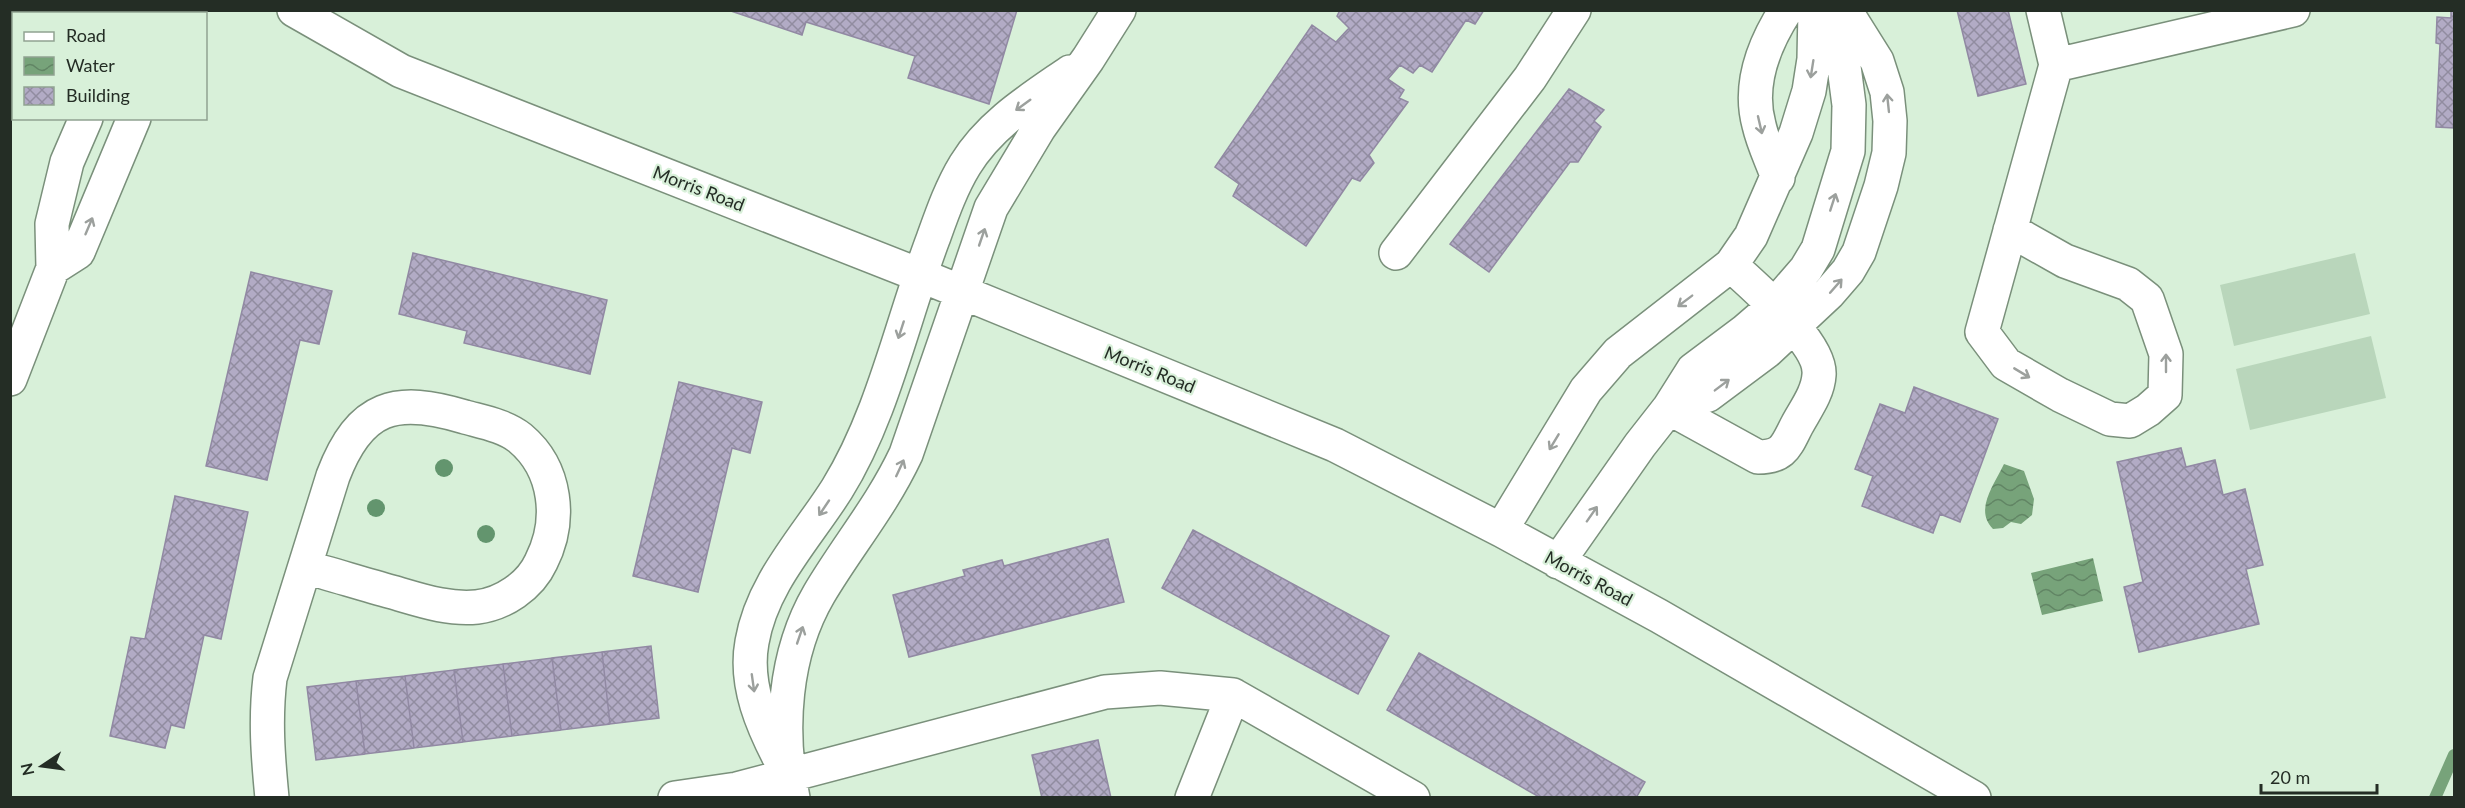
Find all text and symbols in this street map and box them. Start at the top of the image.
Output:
legend [12,12,207,120]
text: Road [66,24,106,46]
text: Water [66,54,115,76]
one-way arrow [1807,58,1818,78]
text: Building [66,84,130,106]
one-way arrow [1882,93,1893,113]
one-way arrow [1015,99,1031,111]
one-way arrow [1754,115,1766,134]
street label: Morris Road [650,160,748,216]
one-way arrow [1828,193,1839,212]
one-way arrow [84,218,96,236]
one-way arrow [977,228,988,247]
one-way arrow [1829,279,1843,294]
one-way arrow [1677,294,1693,307]
one-way arrow [895,320,906,339]
street label: Morris Road [1101,341,1199,397]
one-way arrow [2160,354,2172,374]
one-way arrow [2013,368,2030,380]
one-way arrow [1713,379,1729,392]
one-way arrow [1547,433,1559,450]
one-way arrow [894,459,906,477]
one-way arrow [817,499,829,516]
one-way arrow [1586,507,1598,523]
street label: Morris Road [1541,546,1637,610]
one-way arrow [796,626,807,645]
one-way arrow [747,673,758,693]
north arrow [12,736,72,796]
scale bar [2261,757,2376,795]
text: N [16,761,38,778]
text: 20 m [2270,766,2310,788]

